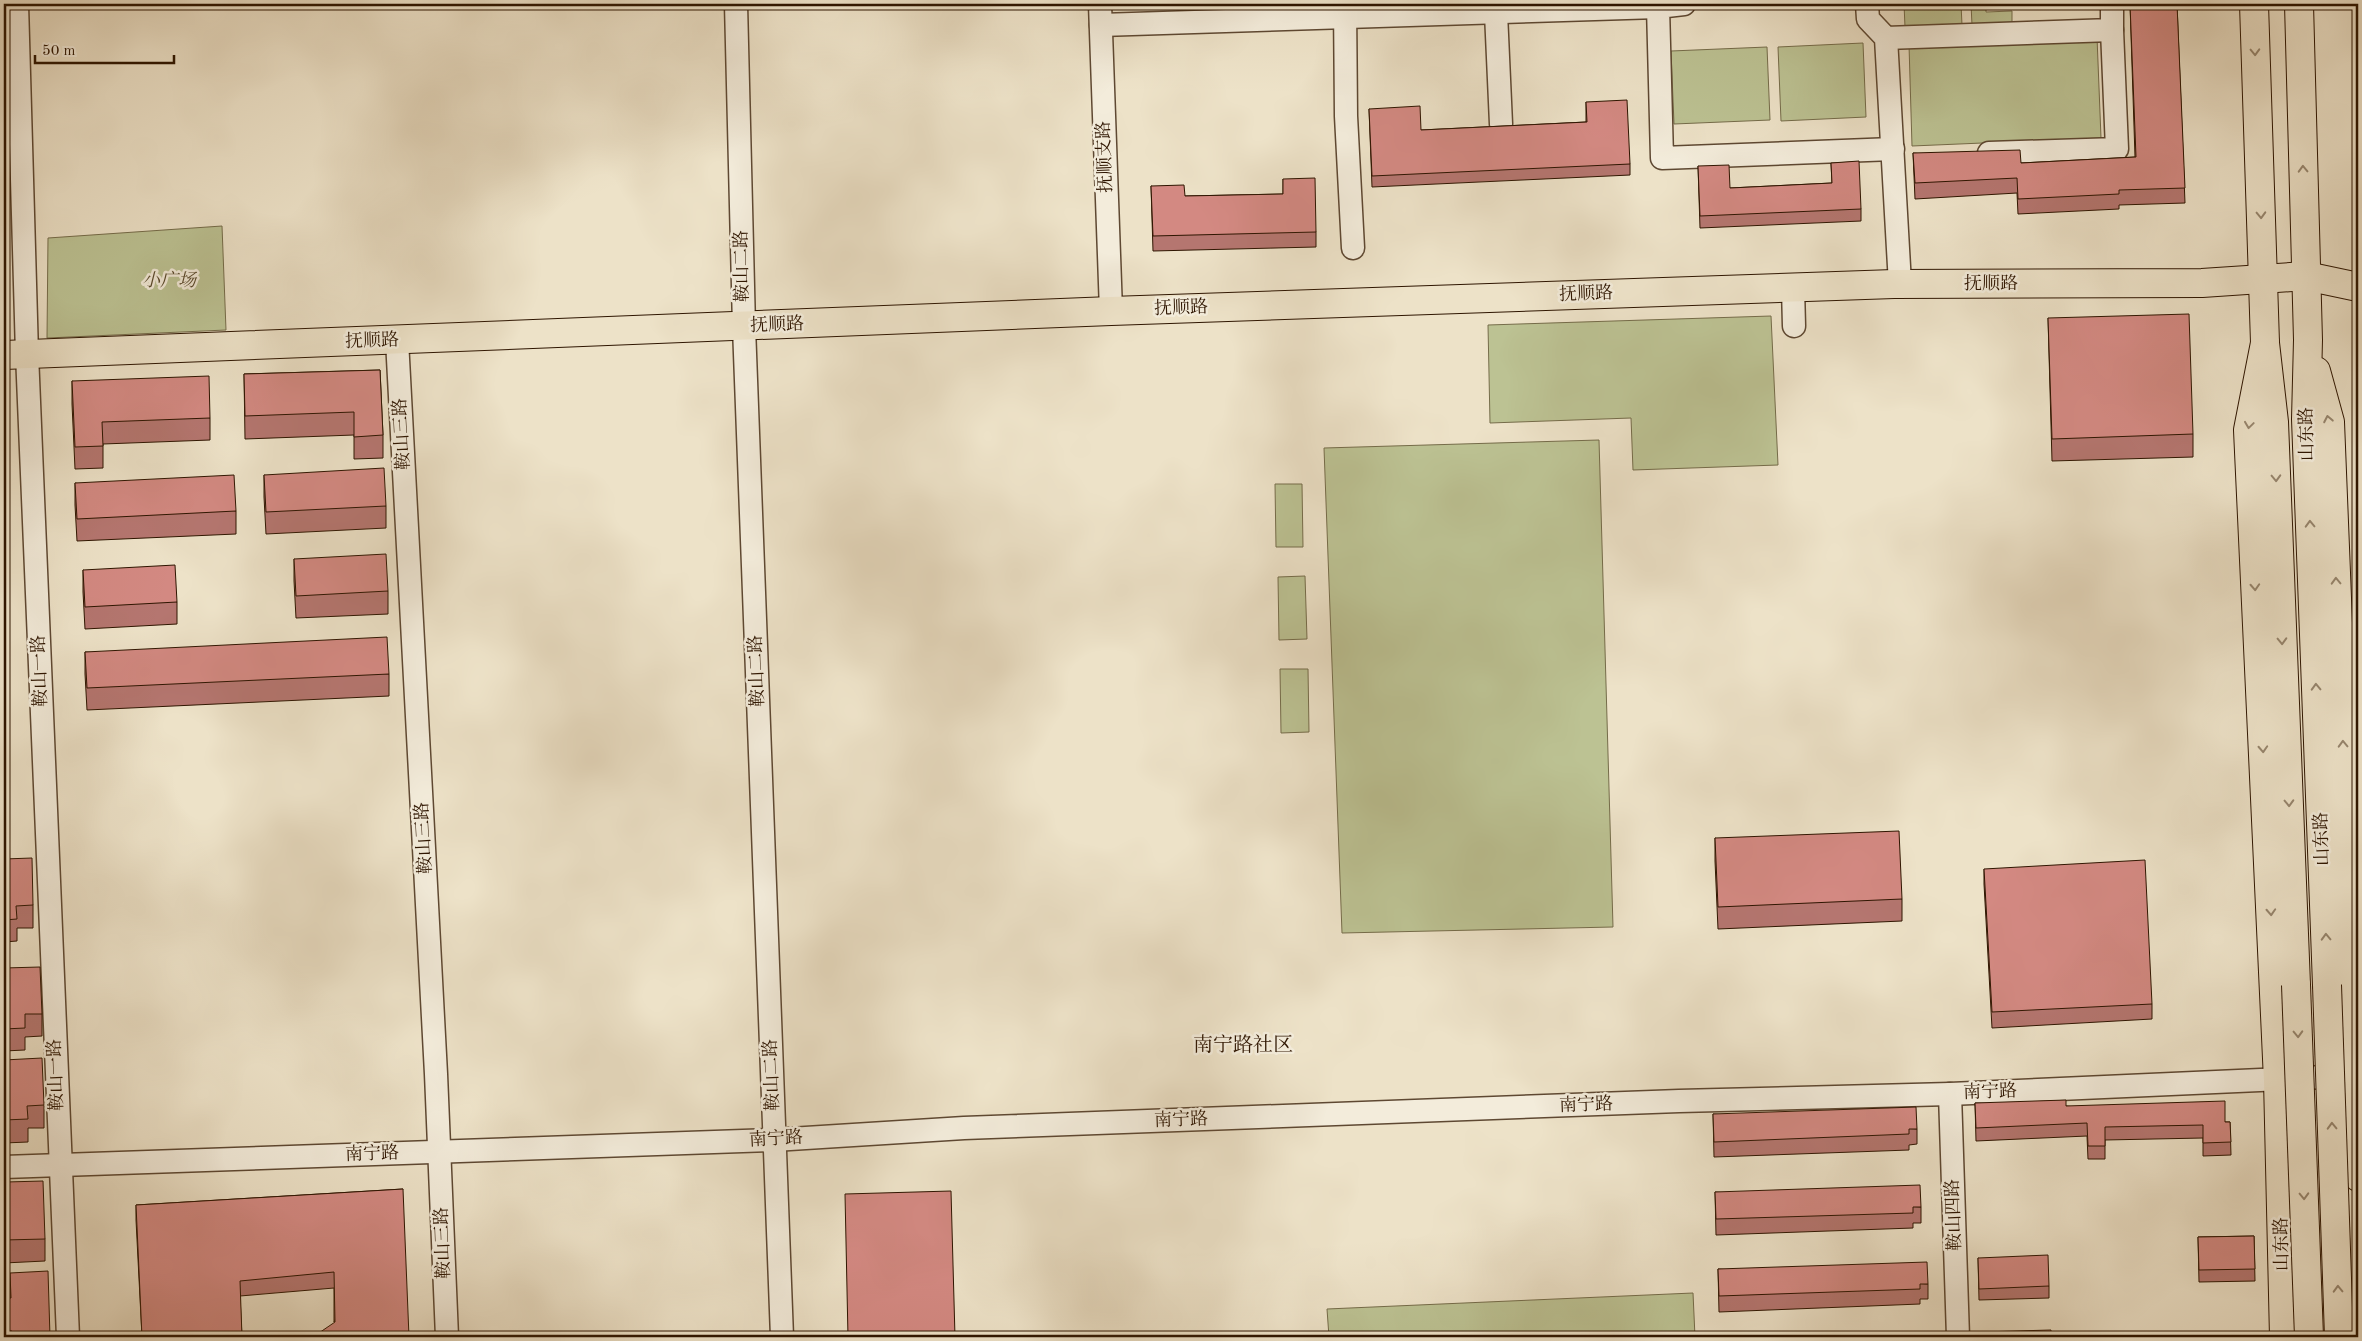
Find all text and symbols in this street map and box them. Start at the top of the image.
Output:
scale bar [35,32,174,64]
text: 50 m [42,44,76,59]
one-way arrow [2250,49,2261,57]
street label: 抚顺支路 [1093,121,1115,193]
one-way arrow [2298,165,2308,172]
one-way arrow [2255,211,2266,219]
street label: 鞍山二路 [730,230,752,302]
park label: 小广场 [142,270,198,290]
street label: 抚顺路 [1964,273,2018,293]
street label: 抚顺路 [1559,282,1613,304]
street label: 抚顺路 [1154,296,1208,318]
street label: 抚顺路 [750,313,804,335]
street label: 抚顺路 [345,329,399,351]
street label: 鞍山三路 [389,398,413,471]
street label: 山东路 [2296,407,2316,461]
one-way arrow [2324,415,2334,424]
one-way arrow [2245,420,2255,429]
one-way arrow [2271,474,2281,482]
one-way arrow [2305,520,2315,528]
one-way arrow [2331,577,2342,585]
one-way arrow [2250,583,2261,591]
street label: 鞍山一路 [28,635,50,707]
street label: 鞍山二路 [745,635,767,707]
one-way arrow [2277,637,2288,645]
one-way arrow [2311,682,2321,690]
one-way arrow [2337,739,2348,747]
one-way arrow [2258,746,2268,754]
one-way arrow [2284,800,2294,807]
street label: 鞍山三路 [411,802,435,875]
street label: 山东路 [2310,812,2332,866]
one-way arrow [2265,908,2276,916]
one-way arrow [2320,932,2331,940]
one-way arrow [2293,1030,2303,1038]
district label: 南宁路社区 [1193,1034,1293,1056]
street label: 鞍山一路 [44,1039,66,1111]
street label: 鞍山二路 [760,1039,782,1111]
street label: 南宁路 [1963,1080,2017,1102]
street label: 南宁路 [1559,1093,1613,1115]
street label: 南宁路 [1154,1108,1208,1130]
one-way arrow [2327,1122,2338,1130]
street label: 南宁路 [748,1127,803,1149]
street label: 南宁路 [345,1142,399,1164]
street label: 鞍山四路 [1942,1179,1964,1251]
one-way arrow [2298,1192,2309,1200]
street label: 鞍山三路 [431,1207,453,1279]
street label: 山东路 [2271,1217,2291,1271]
one-way arrow [2332,1284,2343,1292]

